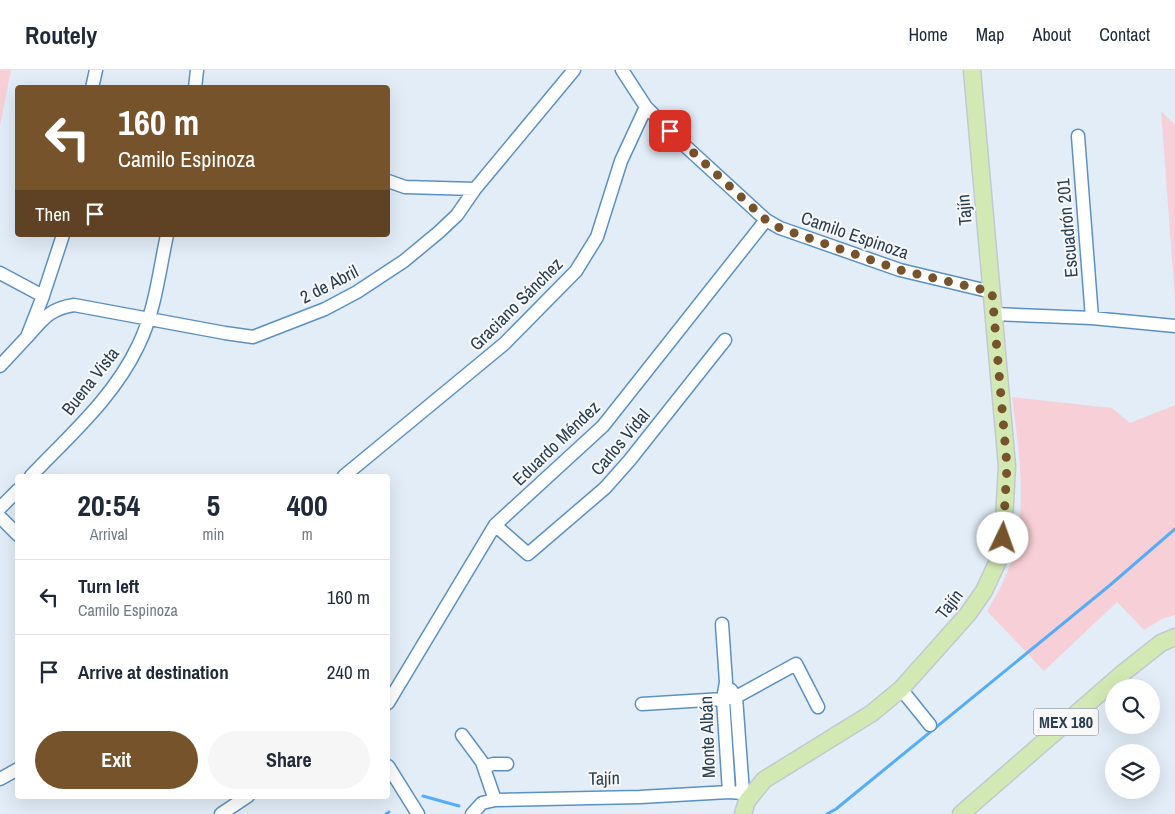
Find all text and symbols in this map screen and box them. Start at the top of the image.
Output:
text: Routely [25,19,97,51]
text: Home [908,22,948,47]
text: Map [976,22,1005,47]
text: About [1033,22,1071,47]
text: Contact [1099,22,1150,47]
text: 160 m [118,99,199,146]
icon: left [35,105,100,170]
pin [649,110,691,152]
icon: arrive [656,117,684,145]
text: Camilo Espinoza [118,144,255,174]
street label: Escuadrón 201 [1050,177,1084,279]
street label: Tajín [950,193,978,227]
icon: arrive [81,200,109,228]
text: Then [35,201,71,227]
street label: Camilo Espinoza [798,205,912,265]
street label: Graciano Sánchez [464,252,568,356]
street label: 2 de Abril [296,259,362,309]
street label: Buena Vista [55,342,125,420]
street label: Eduardo Méndez [507,395,605,491]
street label: Carlos Vidal [585,403,655,481]
text: 20:54 [77,485,140,525]
text: 5 [207,485,220,525]
text: 400 [287,485,328,525]
position arrow [976,511,1028,563]
text: Arrival [90,523,128,545]
text: min [202,523,224,545]
text: m [302,523,313,545]
text: Turn left [78,573,139,599]
icon: left [35,583,63,611]
text: 160 m [327,584,370,610]
street label: Tajín [929,584,969,624]
text: Camilo Espinoza [78,599,178,621]
icon: arrive [35,658,63,686]
text: Arrive at destination [78,659,229,685]
text: 240 m [327,659,370,685]
map controls [1105,679,1160,799]
button: search [1105,679,1160,734]
street label: Monte Albán [693,696,721,778]
road number: MEX 180 [1034,708,1098,736]
button: Exit [35,731,198,789]
button: Share [208,731,370,789]
button: layers [1105,744,1160,799]
street label: Tajín [588,765,620,791]

